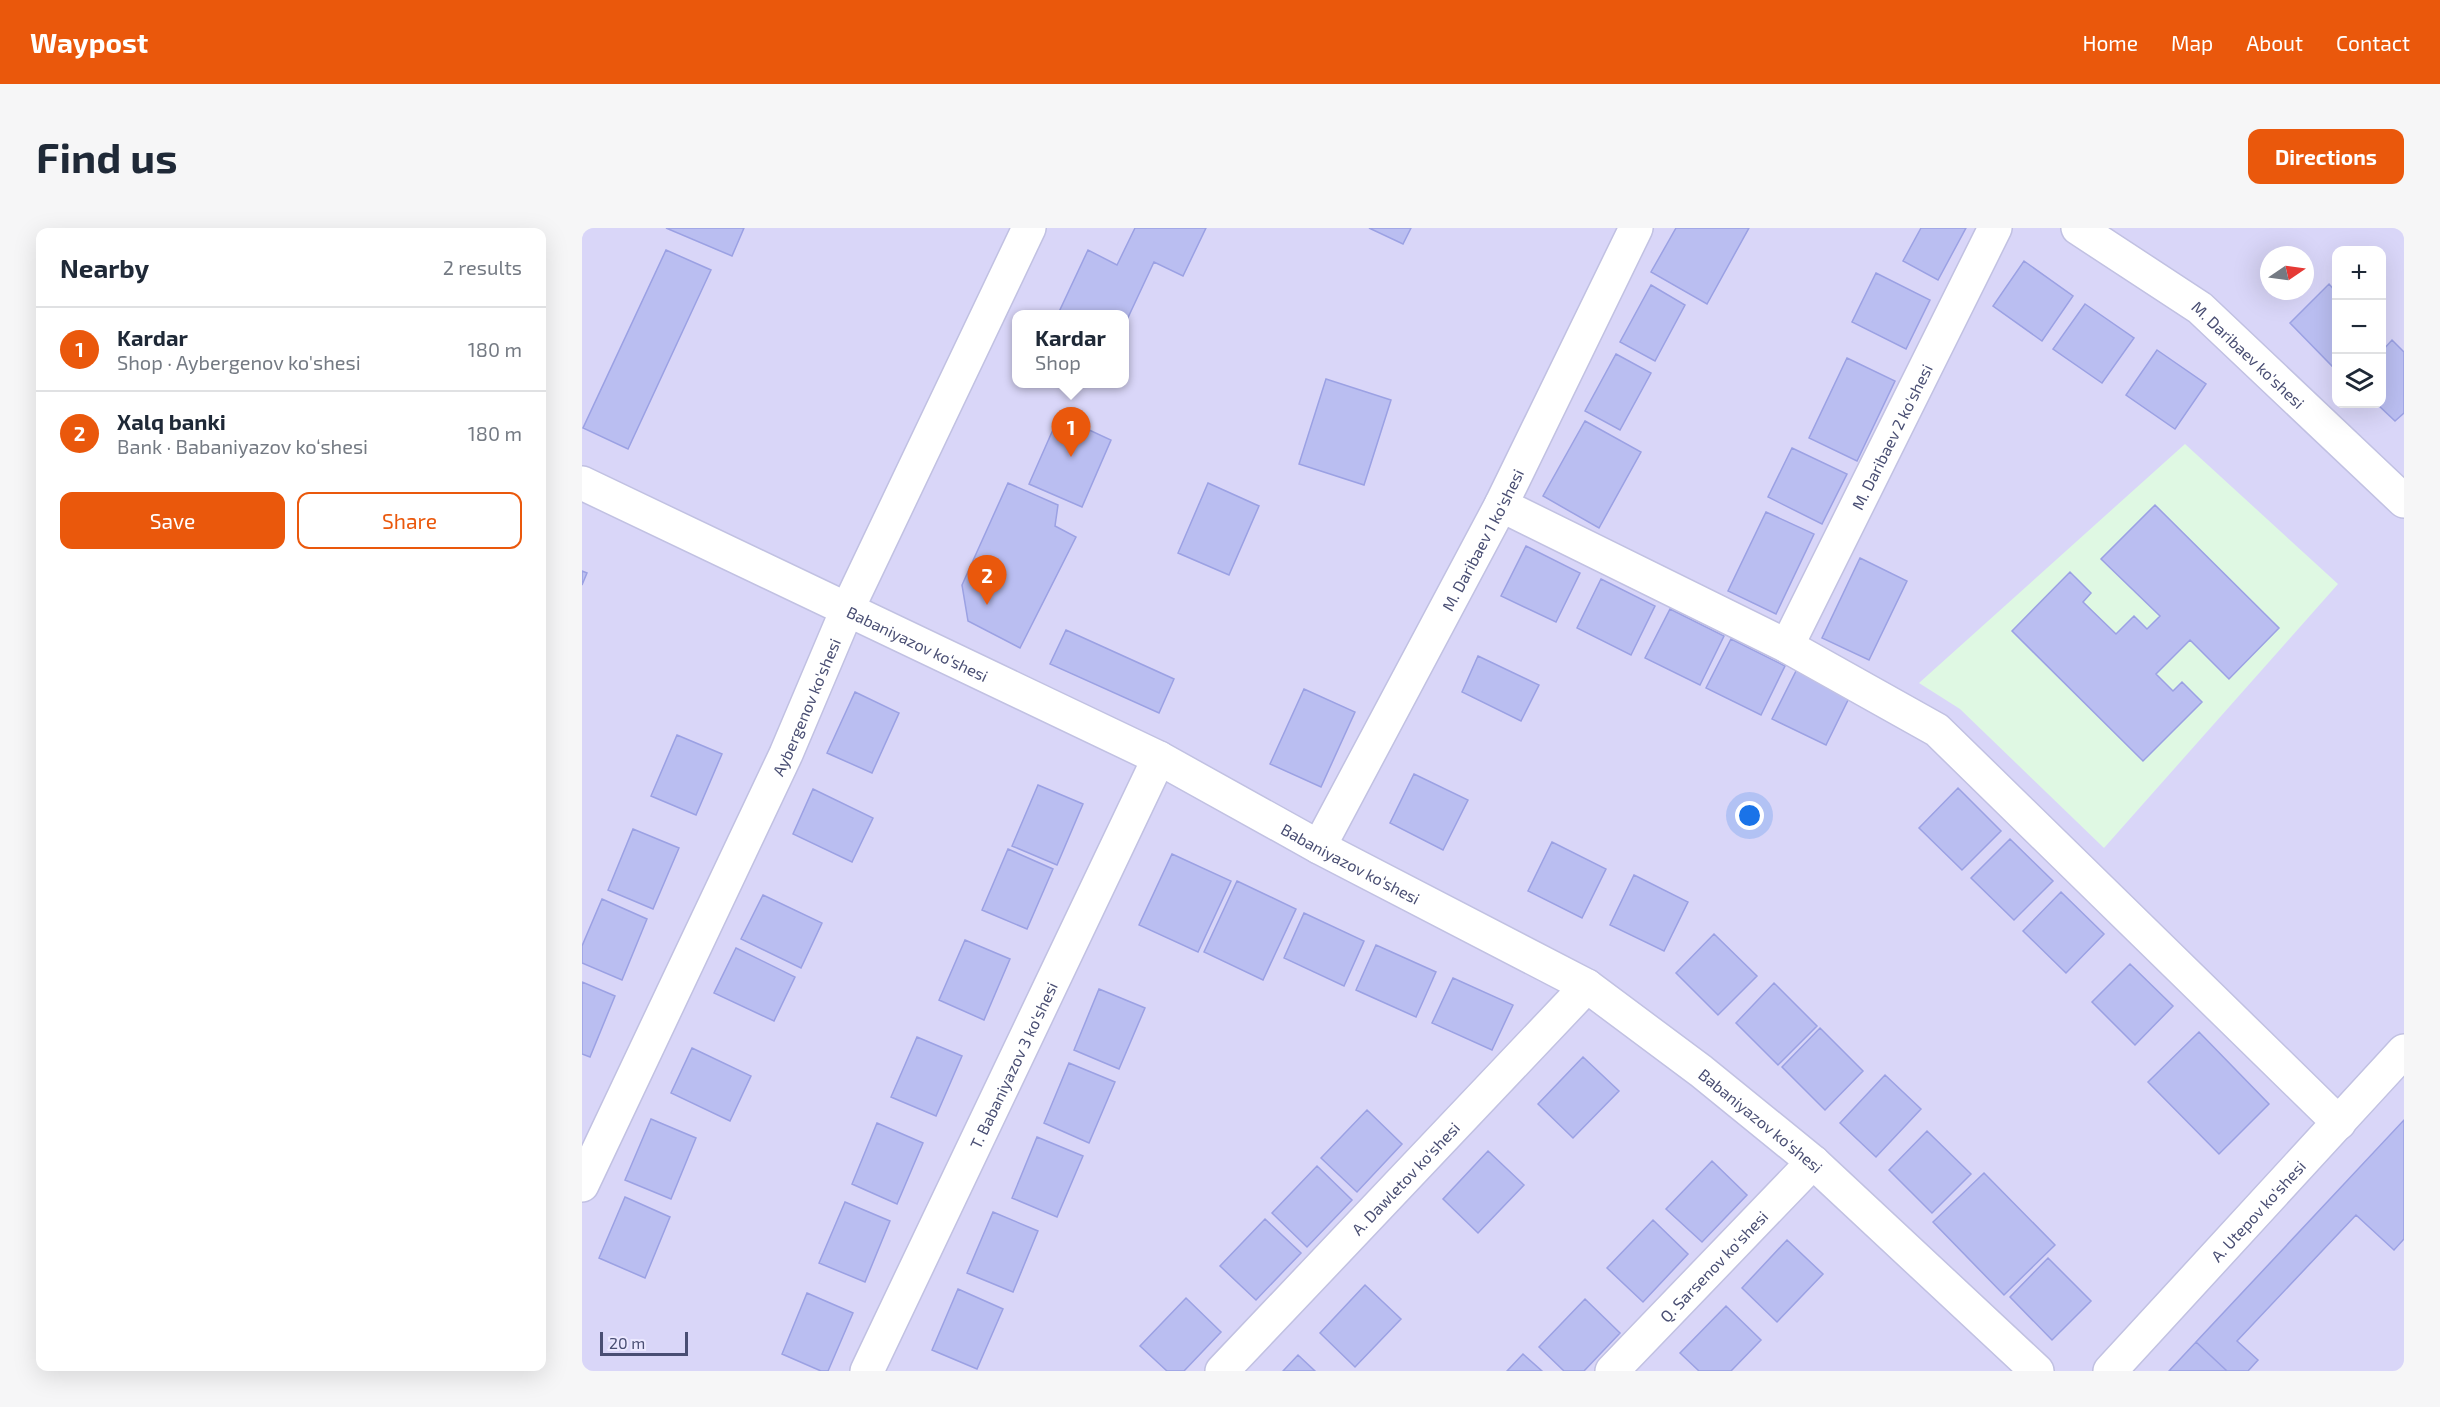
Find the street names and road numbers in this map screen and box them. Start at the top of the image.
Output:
street label: M. Daribaev ko'shesi [2189,297,2309,412]
street label: M. Daribaev 2 ko'shesi [1847,361,1935,512]
street label: M. Daribaev 1 ko'shesi [1437,465,1527,614]
street label: Babaniyazov ko‘shesi [844,601,991,685]
street label: Aybergenov ko'shesi [768,635,844,779]
street label: Babaniyazov ko‘shesi [1278,819,1423,907]
street label: T. Babaniyazov 3 ko'shesi [965,979,1061,1151]
street label: Babaniyazov ko‘shesi [1695,1064,1827,1176]
street label: A. Dawletov ko'shesi [1347,1118,1463,1238]
street label: A. Utepov ko'shesi [2206,1156,2309,1265]
street label: Q. Sarsenov ko'shesi [1655,1206,1771,1326]

